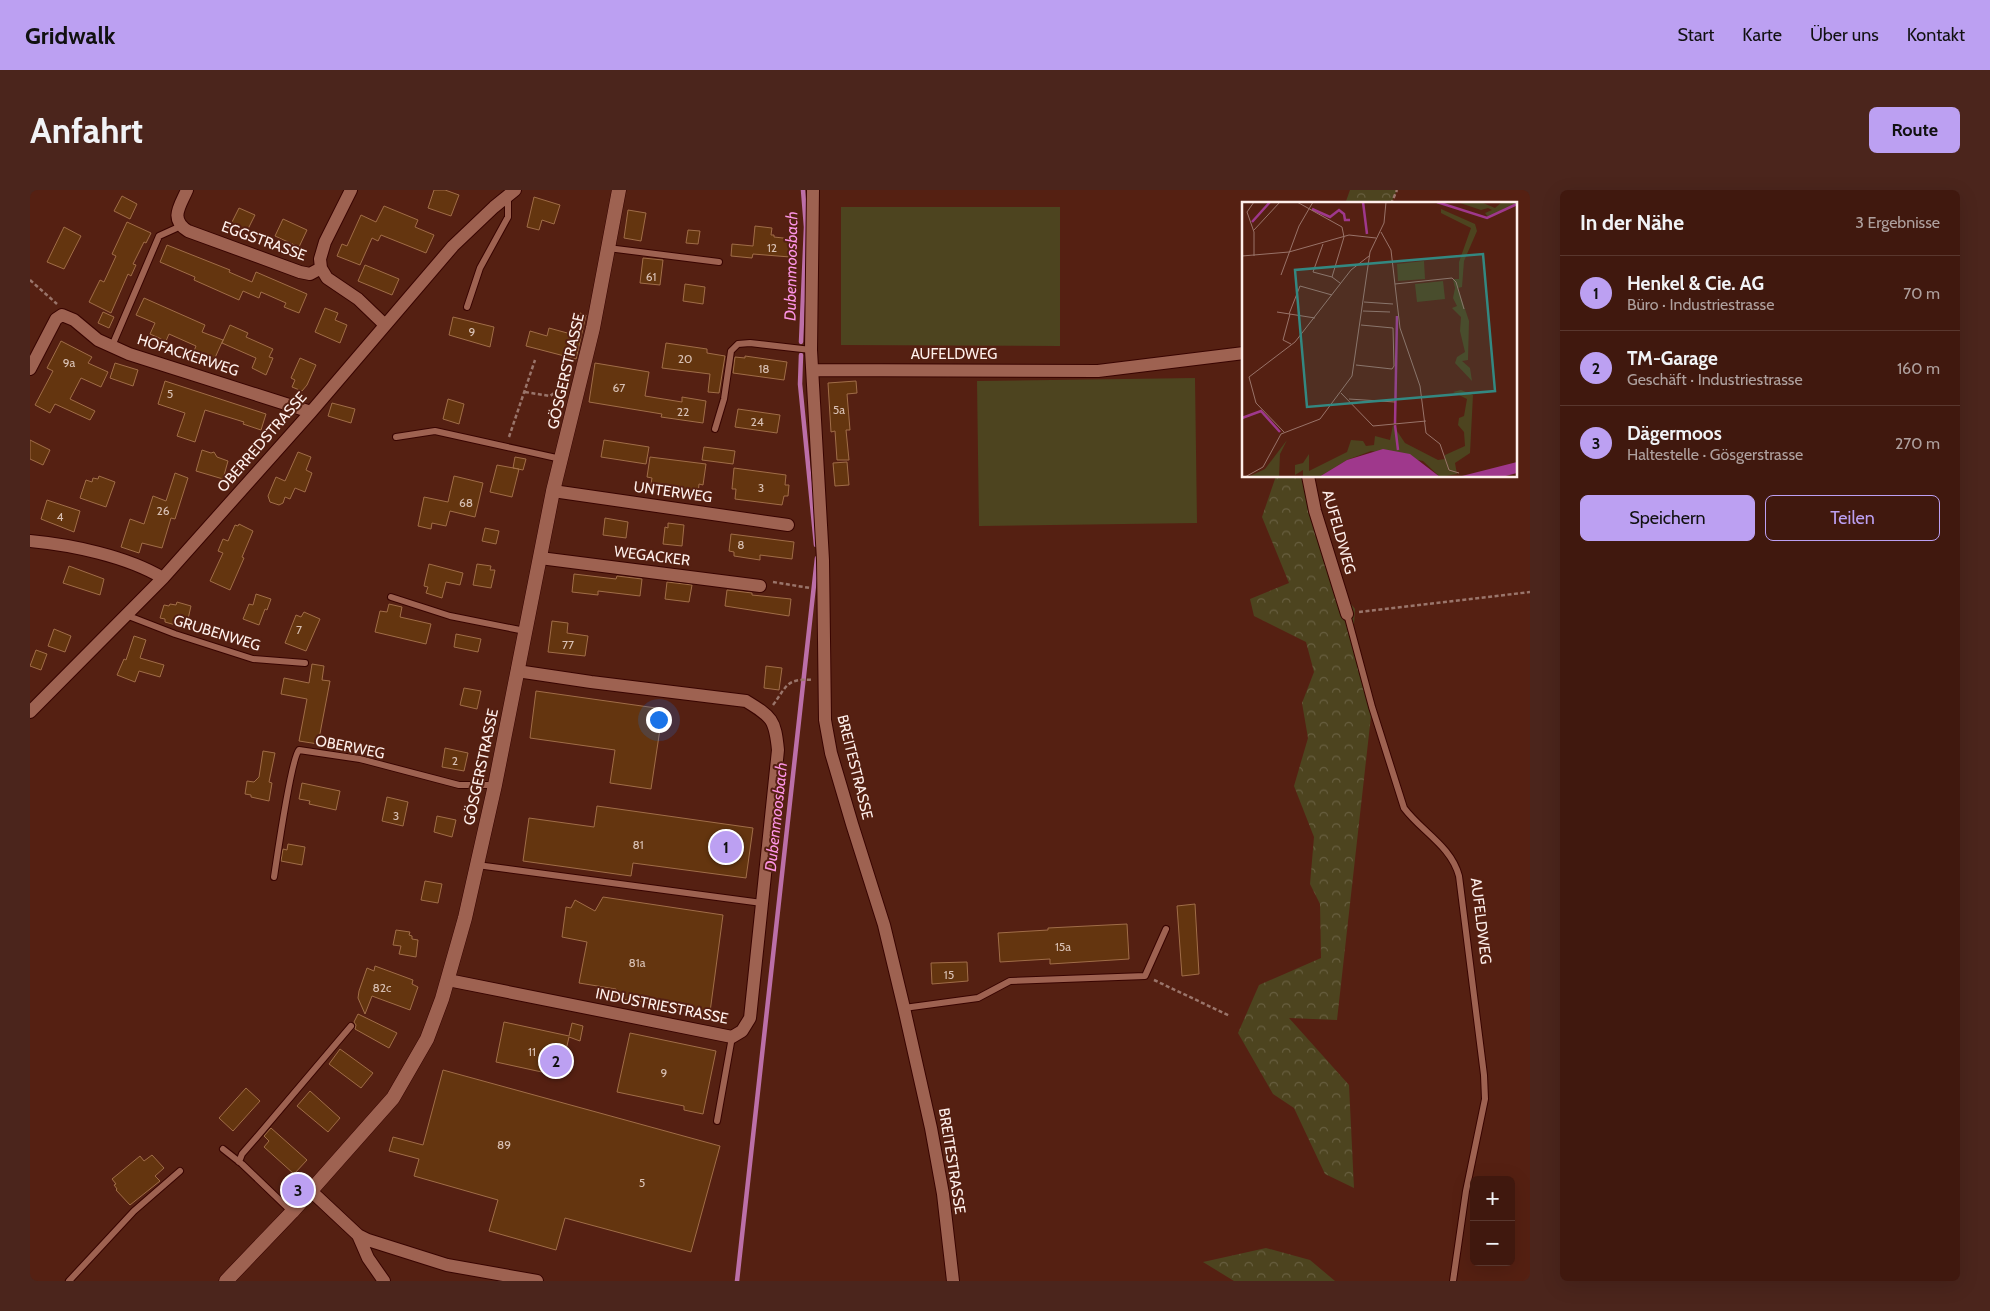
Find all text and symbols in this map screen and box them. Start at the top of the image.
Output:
text: Gridwalk [25,21,115,50]
text: Start [1678,24,1714,46]
text: Karte [1742,24,1782,46]
text: Über uns [1810,24,1879,46]
text: Kontakt [1907,24,1965,46]
button: Route [1869,107,1960,153]
text: Anfahrt [30,109,143,152]
inset map [1242,202,1518,478]
text: In der Nähe [1580,210,1684,235]
water label: Dubenmoosbach [781,211,801,321]
text: 3 Ergebnisse [1855,213,1940,232]
street label: EGGSTRASSE [219,217,309,265]
house number: 12 [767,240,777,255]
house number: 61 [646,269,656,284]
text: Henkel & Cie. AG [1627,272,1764,295]
text: 1 [1593,284,1599,303]
text: 70 m [1903,284,1940,303]
text: Büro · Industriestrasse [1627,295,1774,314]
street label: GÖSGERSTRASSE [544,311,588,431]
house number: 9 [469,324,476,339]
street label: HOFACKERWEG [135,330,241,380]
street label: AUFELDWEG [911,345,997,363]
text: TM-Garage [1627,347,1718,370]
house number: 20 [678,351,692,366]
house number: 9a [63,355,76,370]
text: 2 [1592,359,1600,378]
text: 160 m [1897,359,1940,378]
house number: 18 [758,361,770,376]
text: Geschäft · Industriestrasse [1627,370,1803,389]
house number: 67 [613,380,625,395]
house number: 5 [167,386,173,401]
street label: OBERREDSTRASSE [214,388,310,496]
house number: 5a [833,402,845,417]
house number: 22 [677,404,689,419]
house number: 24 [750,414,764,429]
text: Dägermoos [1627,422,1722,445]
text: 3 [1592,434,1600,453]
text: 270 m [1895,434,1940,453]
text: Haltestelle · Gösgerstrasse [1627,445,1803,464]
street label: UNTERWEG [633,478,713,506]
house number: 3 [758,480,764,495]
street label: AUFELDWEG [1318,488,1360,576]
house number: 68 [459,495,473,510]
button: Speichern [1580,495,1755,541]
button: Teilen [1765,495,1940,541]
house number: 26 [156,503,170,518]
house number: 4 [57,509,64,524]
house number: 8 [737,537,745,552]
street label: WEGACKER [613,542,691,570]
street label: GRUBENWEG [171,611,263,655]
house number: 7 [296,622,302,637]
house number: 77 [562,637,574,652]
street label: GÖSGERSTRASSE [460,707,502,827]
your location [646,707,672,733]
street label: BREITESTRASSE [833,713,877,821]
street label: OBERWEG [314,731,386,763]
house number: 2 [452,753,458,768]
water label: Dubenmoosbach [761,762,791,872]
house number: 3 [393,808,399,823]
pin: 1 [710,828,742,866]
house number: 81 [632,837,644,852]
street label: AUFELDWEG [1467,877,1495,965]
house number: 15a [1055,939,1071,954]
house number: 81a [629,955,646,970]
house number: 15 [944,967,954,982]
house number: 82c [372,980,392,995]
street label: INDUSTRIESTRASSE [594,984,730,1028]
pin: 2 [540,1042,572,1080]
house number: 11 [528,1044,536,1059]
house number: 9 [661,1065,668,1080]
street label: BREITESTRASSE [935,1107,969,1215]
house number: 89 [497,1137,511,1152]
pin: 3 [282,1171,314,1209]
house number: 5 [639,1175,645,1190]
map controls [1470,1176,1515,1266]
button: + [1470,1176,1515,1221]
button: − [1470,1221,1515,1266]

